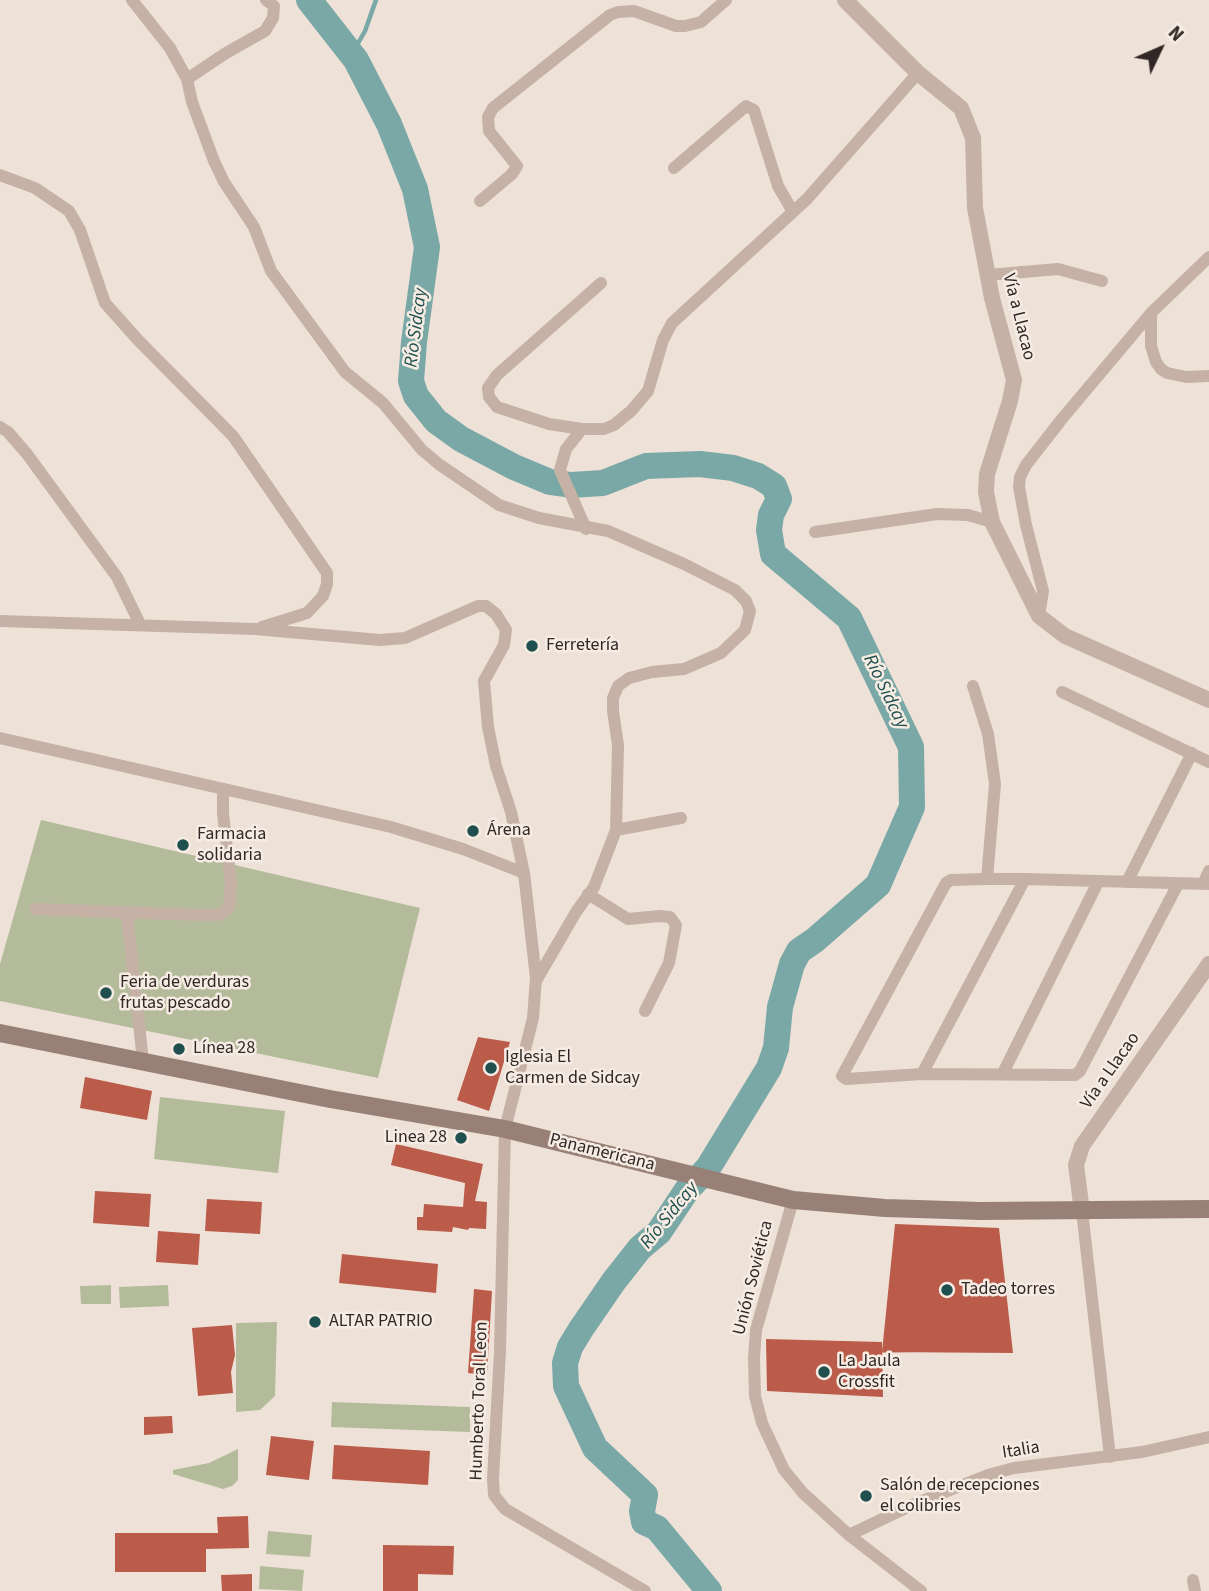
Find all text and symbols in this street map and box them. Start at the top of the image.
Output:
north arrow [1125,14,1195,84]
text: N [1161,20,1190,48]
street label: Vía a Llacao [997,271,1039,363]
water label: Río Sidcay [401,287,433,369]
place label: Ferretería [546,635,619,657]
marker: Ferretería [524,638,540,654]
water label: Río Sidcay [857,651,913,733]
place label: Árena [487,820,531,842]
marker: Árena [465,823,481,839]
place label: Farmacia solidaria [197,824,266,866]
marker: Farmacia solidaria [175,837,191,853]
place label: Feria de verduras frutas pescado [120,972,249,1014]
marker: Feria de verduras frutas pescado [98,985,114,1001]
street label: Vía a Llacao [1077,1029,1145,1113]
place label: Línea 28 [193,1038,255,1060]
marker: Línea 28 [171,1041,187,1057]
place label: Iglesia El Carmen de Sidcay [505,1047,640,1090]
marker: Iglesia El Carmen de Sidcay [483,1060,499,1076]
place label: Linea 28 [385,1127,447,1149]
street label: Panamericana [547,1129,657,1177]
marker: Linea 28 [453,1130,469,1146]
water label: Río Sidcay [636,1178,704,1254]
street label: Unión Soviética [729,1218,779,1338]
place label: Tadeo torres [961,1279,1055,1301]
marker: Tadeo torres [939,1282,955,1298]
place label: ALTAR PATRIO [329,1311,433,1333]
marker: ALTAR PATRIO [307,1314,323,1330]
street label: Humberto Toral Leon [466,1321,494,1481]
place label: La Jaula Crossfit [838,1351,901,1394]
marker: La Jaula Crossfit [816,1364,832,1380]
street label: Italia [1001,1437,1041,1465]
place label: Salón de recepciones el colibries [880,1475,1039,1518]
marker: Salón de recepciones el colibries [858,1488,874,1504]

